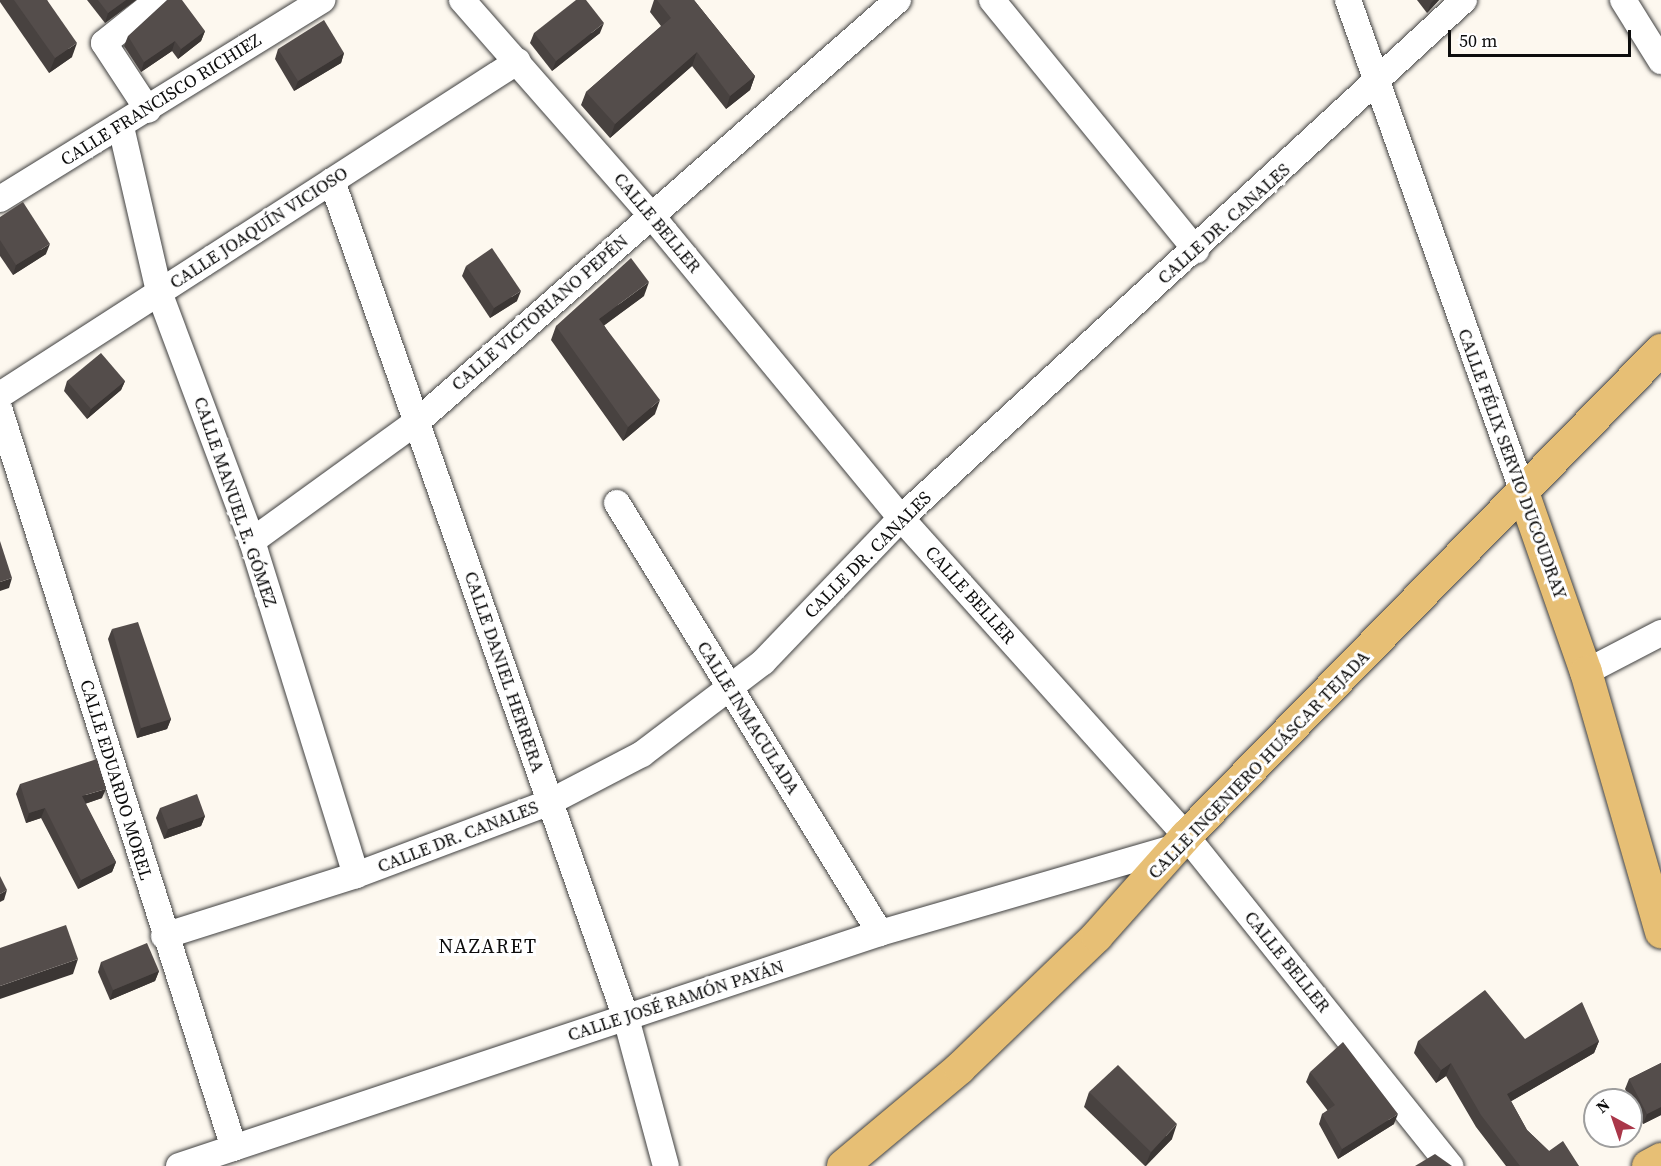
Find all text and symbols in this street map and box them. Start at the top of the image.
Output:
scale bar [1451,18,1634,56]
text: 50 m [1459,28,1497,53]
street label: CALLE FRANCISCO RICHIEZ [57,29,265,171]
street label: CALLE DR. CANALES [1153,159,1295,289]
street label: CALLE JOAQUÍN VICIOSO [166,162,352,294]
street label: CALLE BELLER [609,169,705,277]
street label: CALLE VICTORIANO PEPÉN [447,230,633,396]
street label: CALLE FÉLIX SERVIO DUCOUDRAY [1453,326,1571,602]
street label: CALLE MANUEL E. GÓMEZ [189,394,281,610]
street label: CALLE DR. CANALES [800,487,936,623]
street label: CALLE BELLER [920,542,1020,648]
street label: CALLE DANIEL HERRERA [459,569,549,775]
street label: CALLE INMACULADA [692,637,804,799]
street label: CALLE INGENIERO HUÁSCAR TEJADA [1144,646,1374,884]
street label: CALLE EDUARDO MOREL [75,677,157,883]
street label: CALLE DR. CANALES [375,796,541,878]
street label: CALLE BELLER [1240,907,1334,1017]
district label: NAZARET [439,934,537,958]
street label: CALLE JOSÉ RAMÓN PAYÁN [565,956,787,1046]
north arrow [1583,1088,1643,1148]
text: N [1591,1094,1614,1118]

